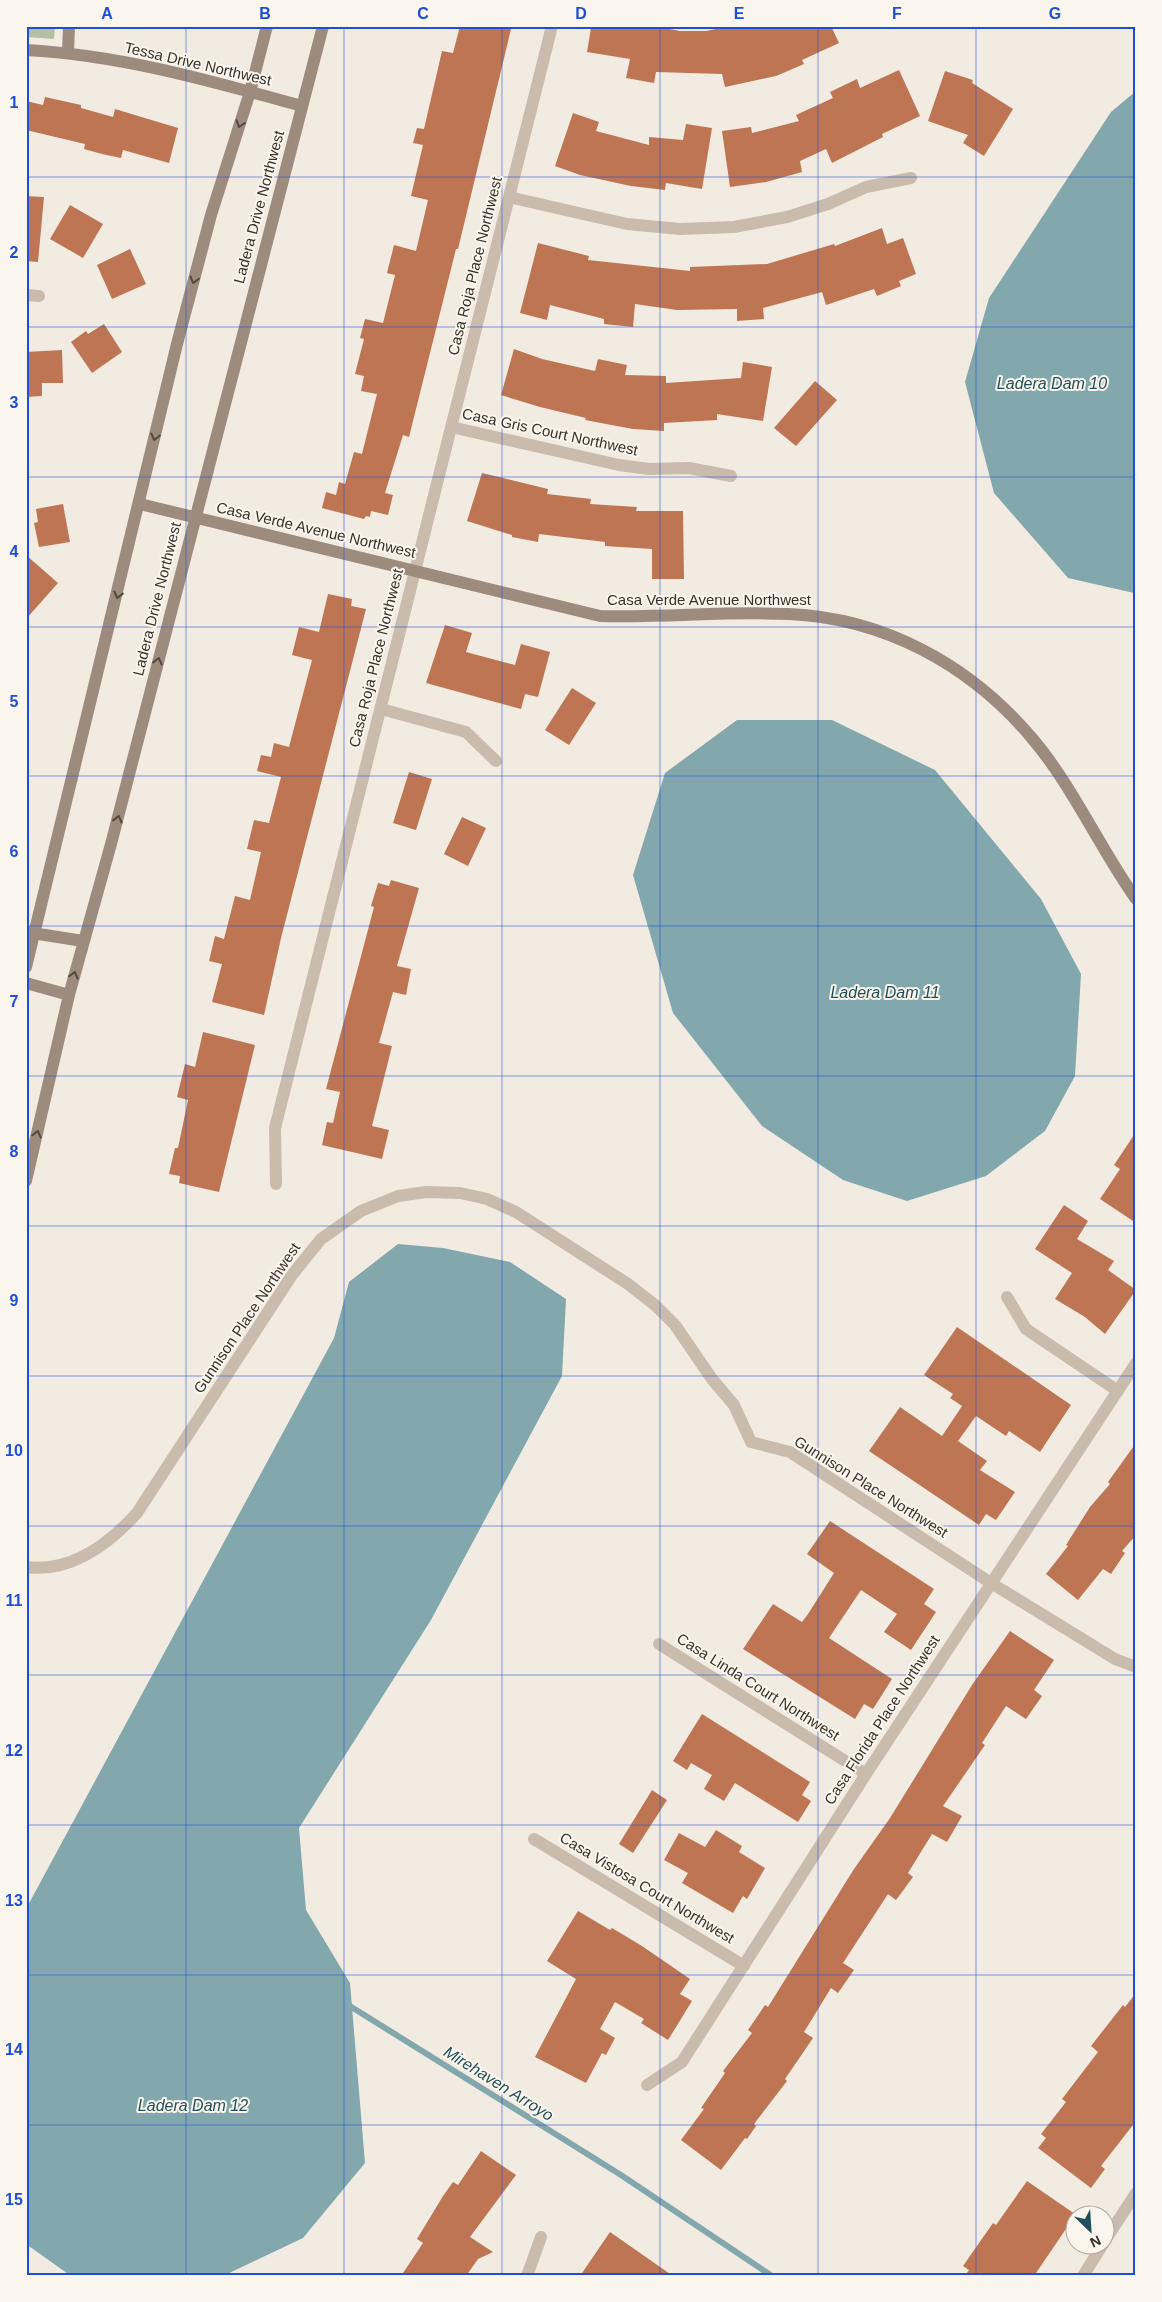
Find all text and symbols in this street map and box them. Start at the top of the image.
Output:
text: A [101,5,113,22]
text: B [259,5,271,22]
text: C [417,5,429,22]
text: D [575,5,587,22]
text: E [734,5,745,22]
text: F [892,5,902,22]
text: G [1049,5,1061,22]
street label: Tessa Drive Northwest [123,38,274,89]
text: 1 [10,94,19,111]
one-way arrow [235,119,245,127]
street label: Ladera Drive Northwest [230,128,287,285]
street label: Casa Roja Place Northwest [444,174,505,357]
text: 2 [10,244,19,261]
one-way arrow [189,275,200,284]
water label: Ladera Dam 10 [997,375,1107,392]
text: 3 [10,394,19,411]
street label: Casa Gris Court Northwest [461,405,640,459]
one-way arrow [151,433,161,442]
street label: Casa Verde Avenue Northwest [215,498,418,561]
street label: Ladera Drive Northwest [129,520,184,677]
text: 4 [10,543,19,560]
street label: Casa Roja Place Northwest [345,566,406,749]
one-way arrow [113,591,124,600]
street label: Casa Verde Avenue Northwest [607,591,812,608]
one-way arrow [152,657,163,666]
text: 5 [10,693,19,710]
one-way arrow [112,815,122,823]
text: 6 [10,843,19,860]
one-way arrow [68,971,79,980]
water label: Ladera Dam 11 [830,984,940,1001]
text: 7 [10,993,19,1010]
one-way arrow [32,1129,42,1138]
text: 8 [10,1143,19,1160]
street label: Gunnison Place Northwest [190,1239,304,1396]
text: 9 [10,1292,19,1309]
street label: Gunnison Place Northwest [791,1432,952,1541]
text: 10 [5,1442,23,1459]
text: 11 [6,1592,23,1609]
street label: Casa Linda Court Northwest [674,1629,843,1744]
street label: Casa Florida Place Northwest [820,1631,943,1808]
text: 12 [5,1742,23,1759]
street label: Casa Vistosa Court Northwest [557,1829,738,1947]
text: 13 [5,1892,23,1909]
text: 14 [5,2041,23,2058]
water label: Mirehaven Arroyo [441,2043,557,2124]
water label: Ladera Dam 12 [138,2097,248,2114]
text: 15 [5,2191,23,2208]
north arrow [1064,2204,1114,2254]
text: N [1088,2232,1103,2251]

